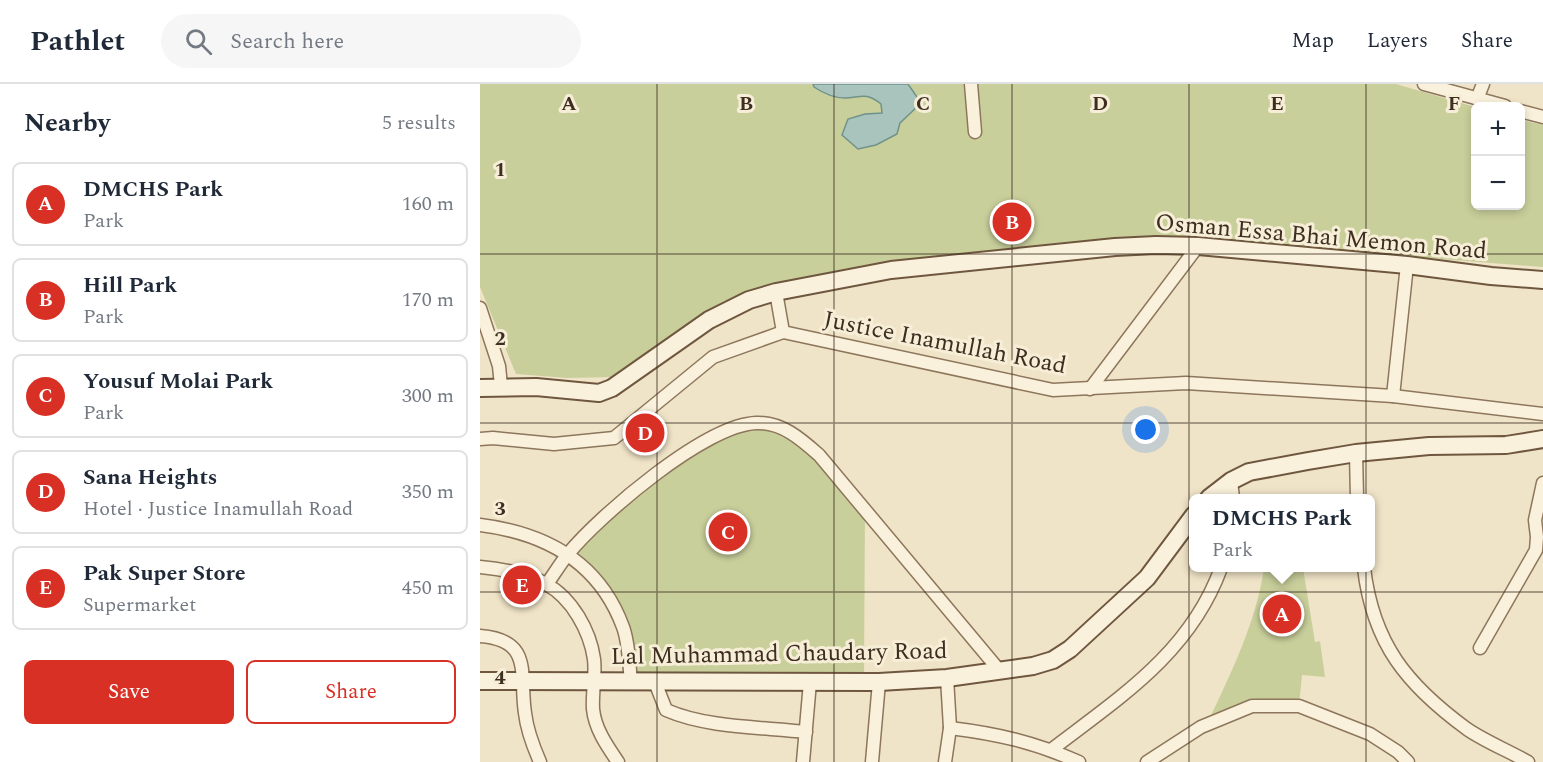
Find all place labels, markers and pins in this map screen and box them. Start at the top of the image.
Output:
pin: B [992,200,1032,244]
pin: D [626,410,664,456]
pin: C [708,510,748,554]
pin: E [502,562,542,608]
pin: A [1262,592,1302,636]

